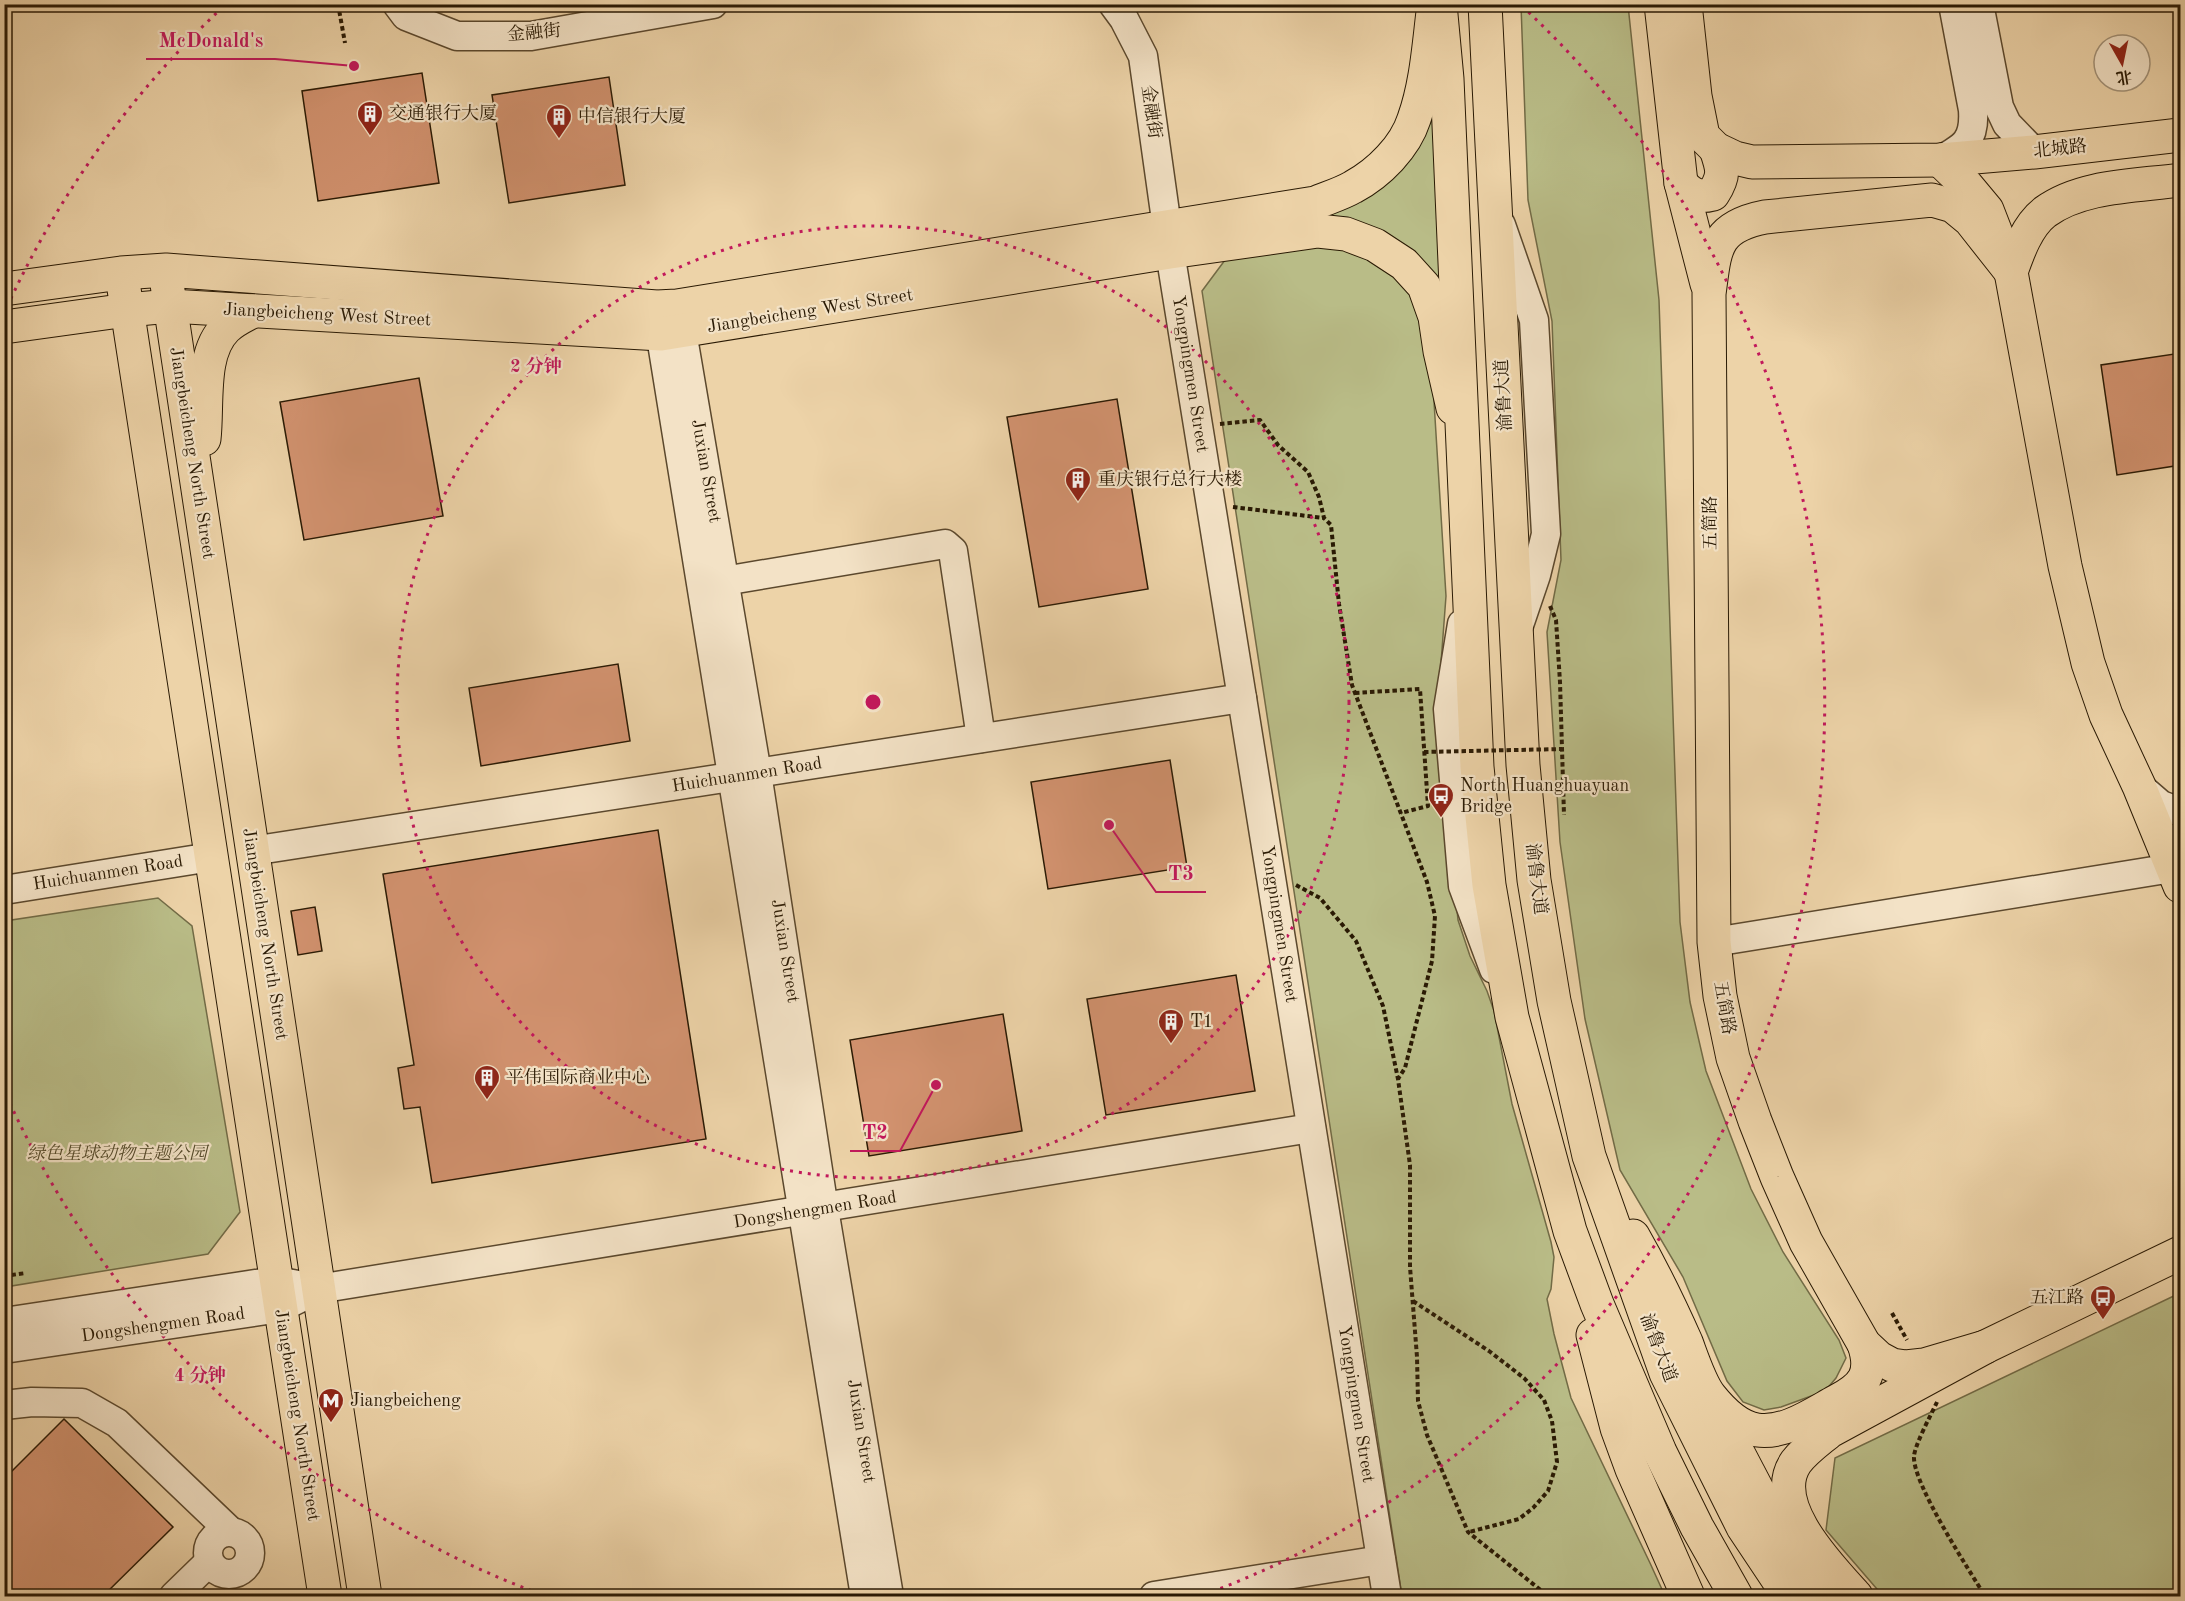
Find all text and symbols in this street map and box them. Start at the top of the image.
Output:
street label: 金融街 [506,20,562,44]
callout: McDonald's [146,21,275,59]
text: McDonald's [159,32,263,52]
north arrow [2092,33,2152,93]
text: 北 [2115,67,2134,87]
street label: 金融街 [1138,84,1166,140]
building icon: 交通银行大厦 [355,99,385,137]
building icon: 中信银行大厦 [544,102,574,140]
place label: 交通银行大厦 [389,103,497,123]
place label: 中信银行大厦 [578,106,686,126]
street label: 北城路 [2032,135,2088,161]
street label: Jiangbeicheng West Street [706,286,914,336]
street label: Yongpingmen Street [1169,294,1211,454]
street label: Jiangbeicheng West Street [223,301,431,329]
street label: Jiangbeicheng North Street [166,346,218,560]
text: 2 分钟 [510,356,562,376]
street label: 渝鲁大道 [1491,359,1515,432]
street label: Juxian Street [688,418,724,524]
building icon: 重庆银行总行大楼 [1063,465,1093,503]
place label: 重庆银行总行大楼 [1098,469,1242,489]
street label: 五简路 [1700,496,1720,550]
centre of rings [863,692,883,712]
street label: Huichuanmen Road [671,754,823,796]
place label: North Huanghuayuan Bridge [1460,777,1629,816]
bus stop icon: North Huanghuayuan Bridge [1426,781,1456,819]
street label: Jiangbeicheng North Street [239,827,291,1041]
street label: 渝鲁大道 [1523,842,1551,916]
street label: Yongpingmen Street [1258,844,1300,1004]
street label: Huichuanmen Road [32,852,184,894]
callout: T3 [1156,854,1206,892]
text: T3 [1168,865,1194,885]
street label: Juxian Street [768,898,802,1004]
street label: 五简路 [1710,980,1740,1036]
building icon: T1 [1156,1007,1186,1045]
place label: T1 [1190,1013,1213,1031]
building icon: 平伟国际商业中心 [472,1063,502,1101]
place label: 平伟国际商业中心 [506,1067,650,1087]
callout: T2 [850,1113,900,1151]
text: T2 [862,1124,888,1144]
park label: 绿色星球动物主题公园 [27,1143,210,1163]
street label: Dongshengmen Road [732,1188,898,1232]
bus stop icon: 五江路 [2088,1283,2118,1321]
place label: 五江路 [2030,1287,2084,1307]
street label: Dongshengmen Road [80,1305,246,1345]
street label: Jiangbeicheng North Street [271,1308,323,1522]
street label: 渝鲁大道 [1637,1310,1681,1385]
street label: Yongpingmen Street [1335,1324,1377,1484]
text: 4 分钟 [174,1365,226,1385]
street label: Juxian Street [844,1378,878,1484]
metro station icon: Jiangbeicheng [316,1386,346,1424]
place label: Jiangbeicheng [350,1392,461,1410]

